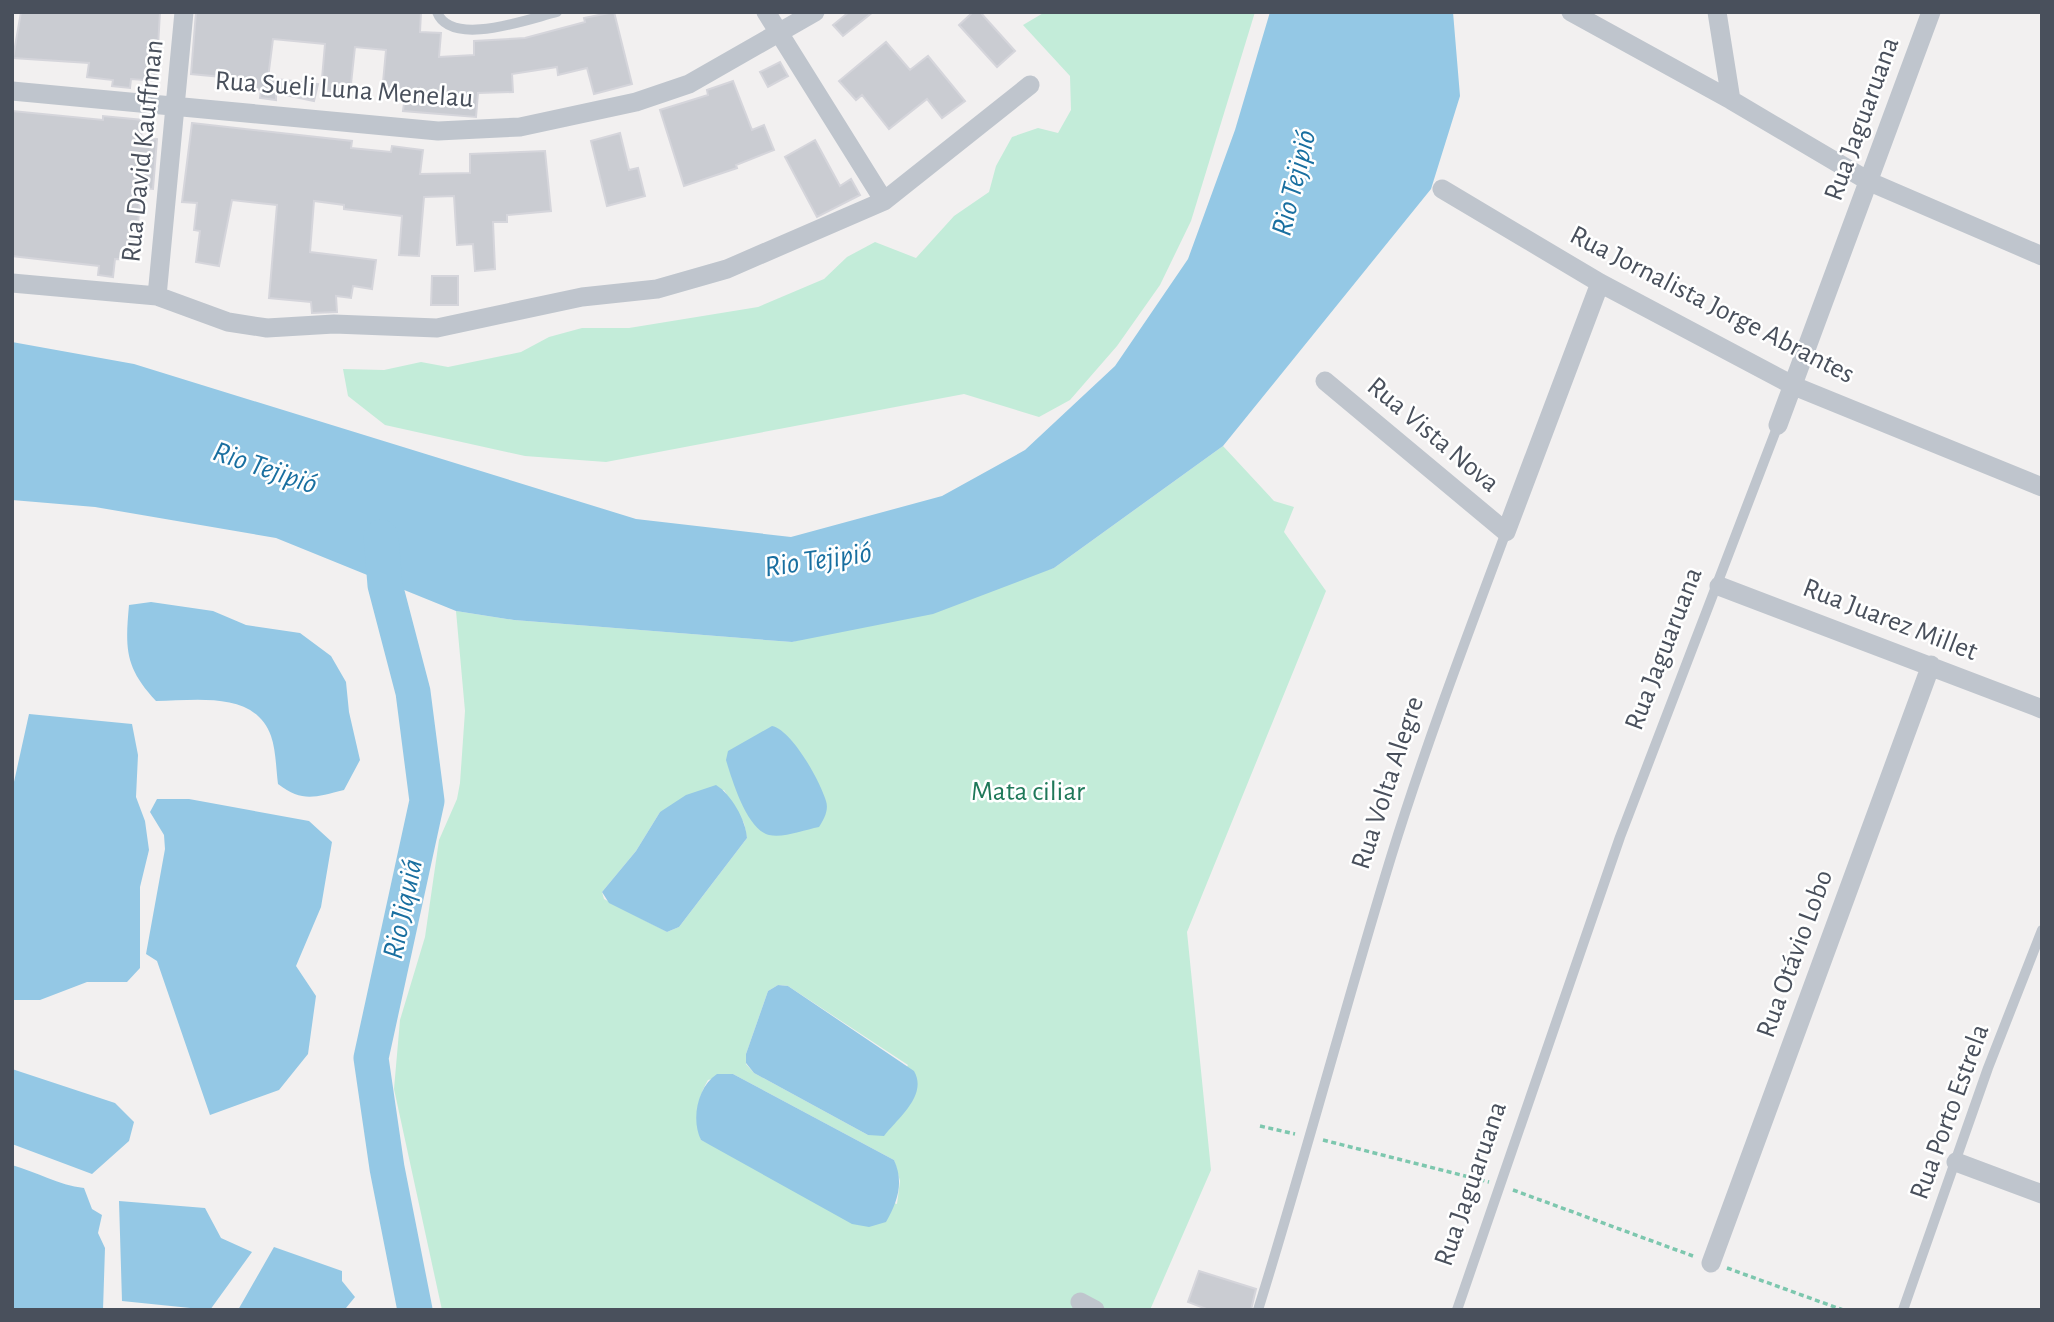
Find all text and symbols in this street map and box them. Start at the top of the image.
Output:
street label: Rua Jaguaruana [1819,33,1905,205]
street label: Rua David Kauffman [117,38,169,264]
street label: Rua Sueli Luna Menelau [214,67,474,113]
water label: Rio Tejipió [1266,127,1322,239]
street label: Rua Jornalista Jorge Abrantes [1565,221,1859,389]
street label: Rua Vista Nova [1362,372,1504,498]
water label: Rio Tejipió [209,436,321,500]
water label: Rio Tejipió [762,538,874,582]
street label: Rua Jaguaruana [1620,564,1708,734]
street label: Rua Juarez Millet [1799,574,1981,666]
street label: Rua Volta Alegre [1347,693,1429,873]
park label: Mata ciliar [971,778,1085,806]
water label: Rio Jiquiá [378,856,428,962]
street label: Rua Otávio Lobo [1752,866,1838,1042]
street label: Rua Porto Estrela [1905,1021,1995,1203]
street label: Rua Jaguaruana [1430,1098,1512,1270]

